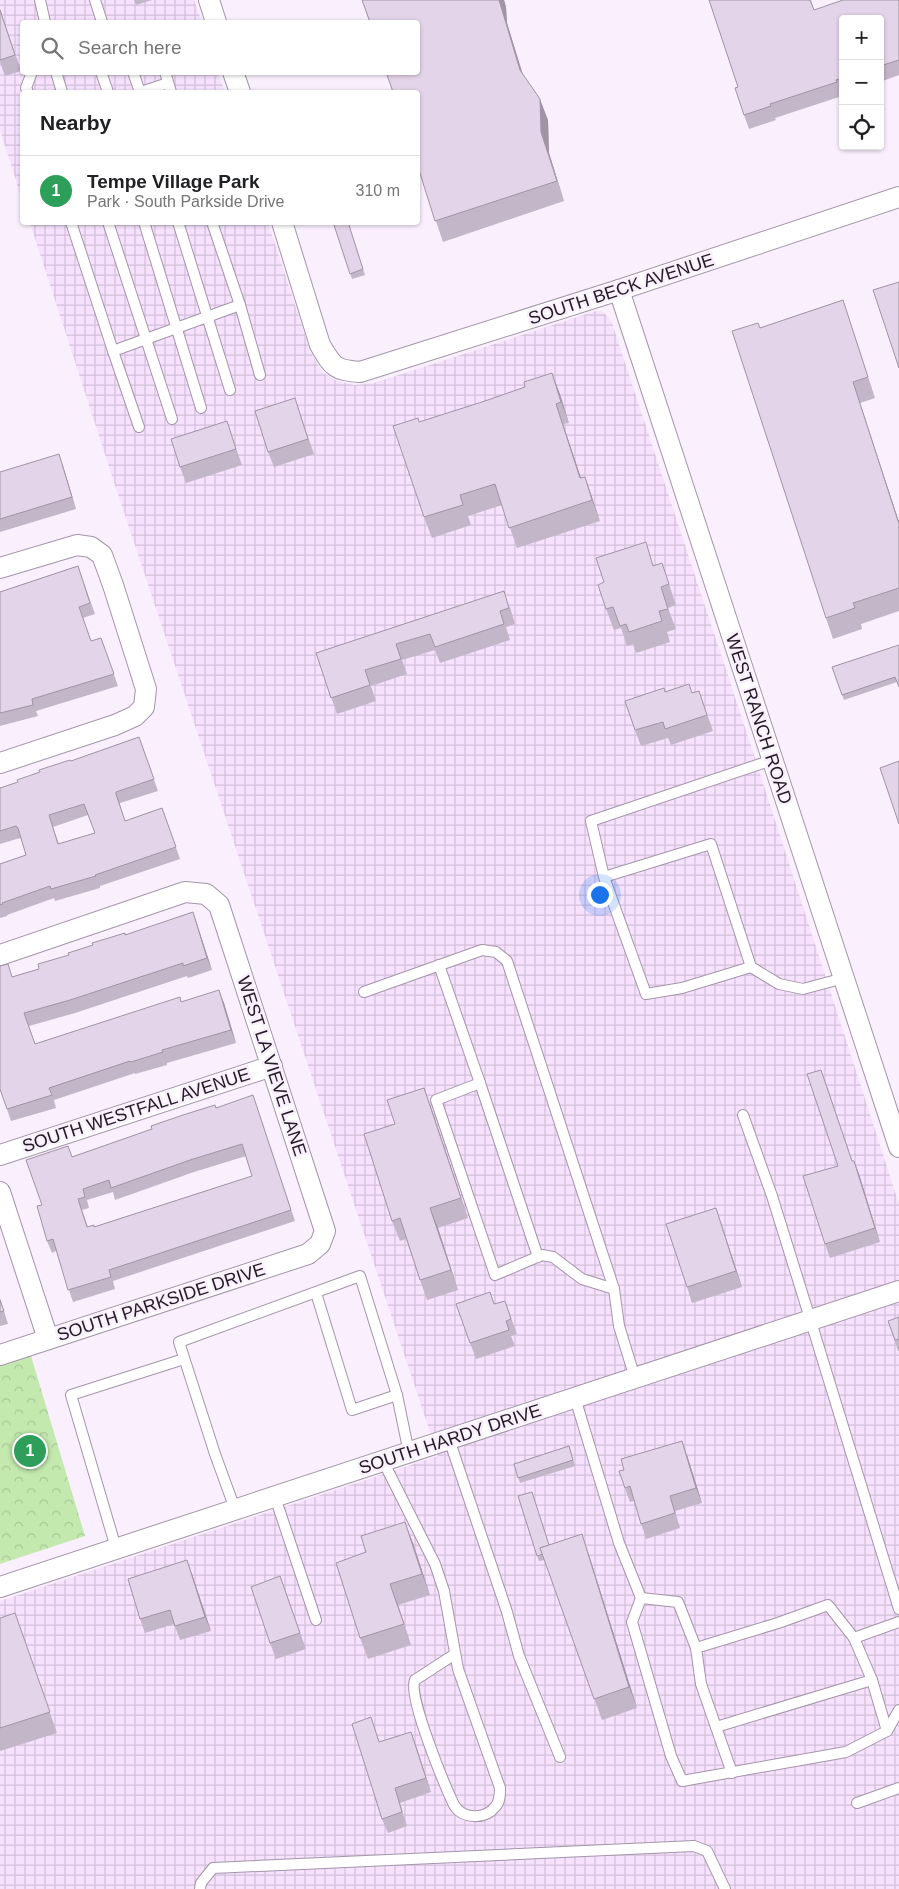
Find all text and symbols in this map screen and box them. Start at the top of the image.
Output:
map controls [839,15,884,150]
button: + [839,15,884,60]
search box [20,20,420,75]
icon: search [38,34,66,62]
text: Search here [78,37,182,58]
button: − [839,60,884,105]
button: locate [839,105,884,150]
text: Nearby [40,111,111,134]
text: Tempe Village Park [87,171,260,192]
text: 1 [52,182,60,199]
text: 310 m [356,182,400,199]
text: Park · South Parkside Drive [87,193,284,210]
street label: SOUTH BECK AVENUE [526,250,716,328]
street label: WEST RANCH ROAD [722,631,796,807]
your location [587,882,613,908]
street label: WEST LA VIEVE LANE [233,974,311,1158]
street label: SOUTH WESTFALL AVENUE [20,1064,252,1156]
street label: SOUTH PARKSIDE DRIVE [54,1259,268,1345]
street label: SOUTH HARDY DRIVE [356,1400,544,1478]
pin: 1 [14,1432,46,1470]

